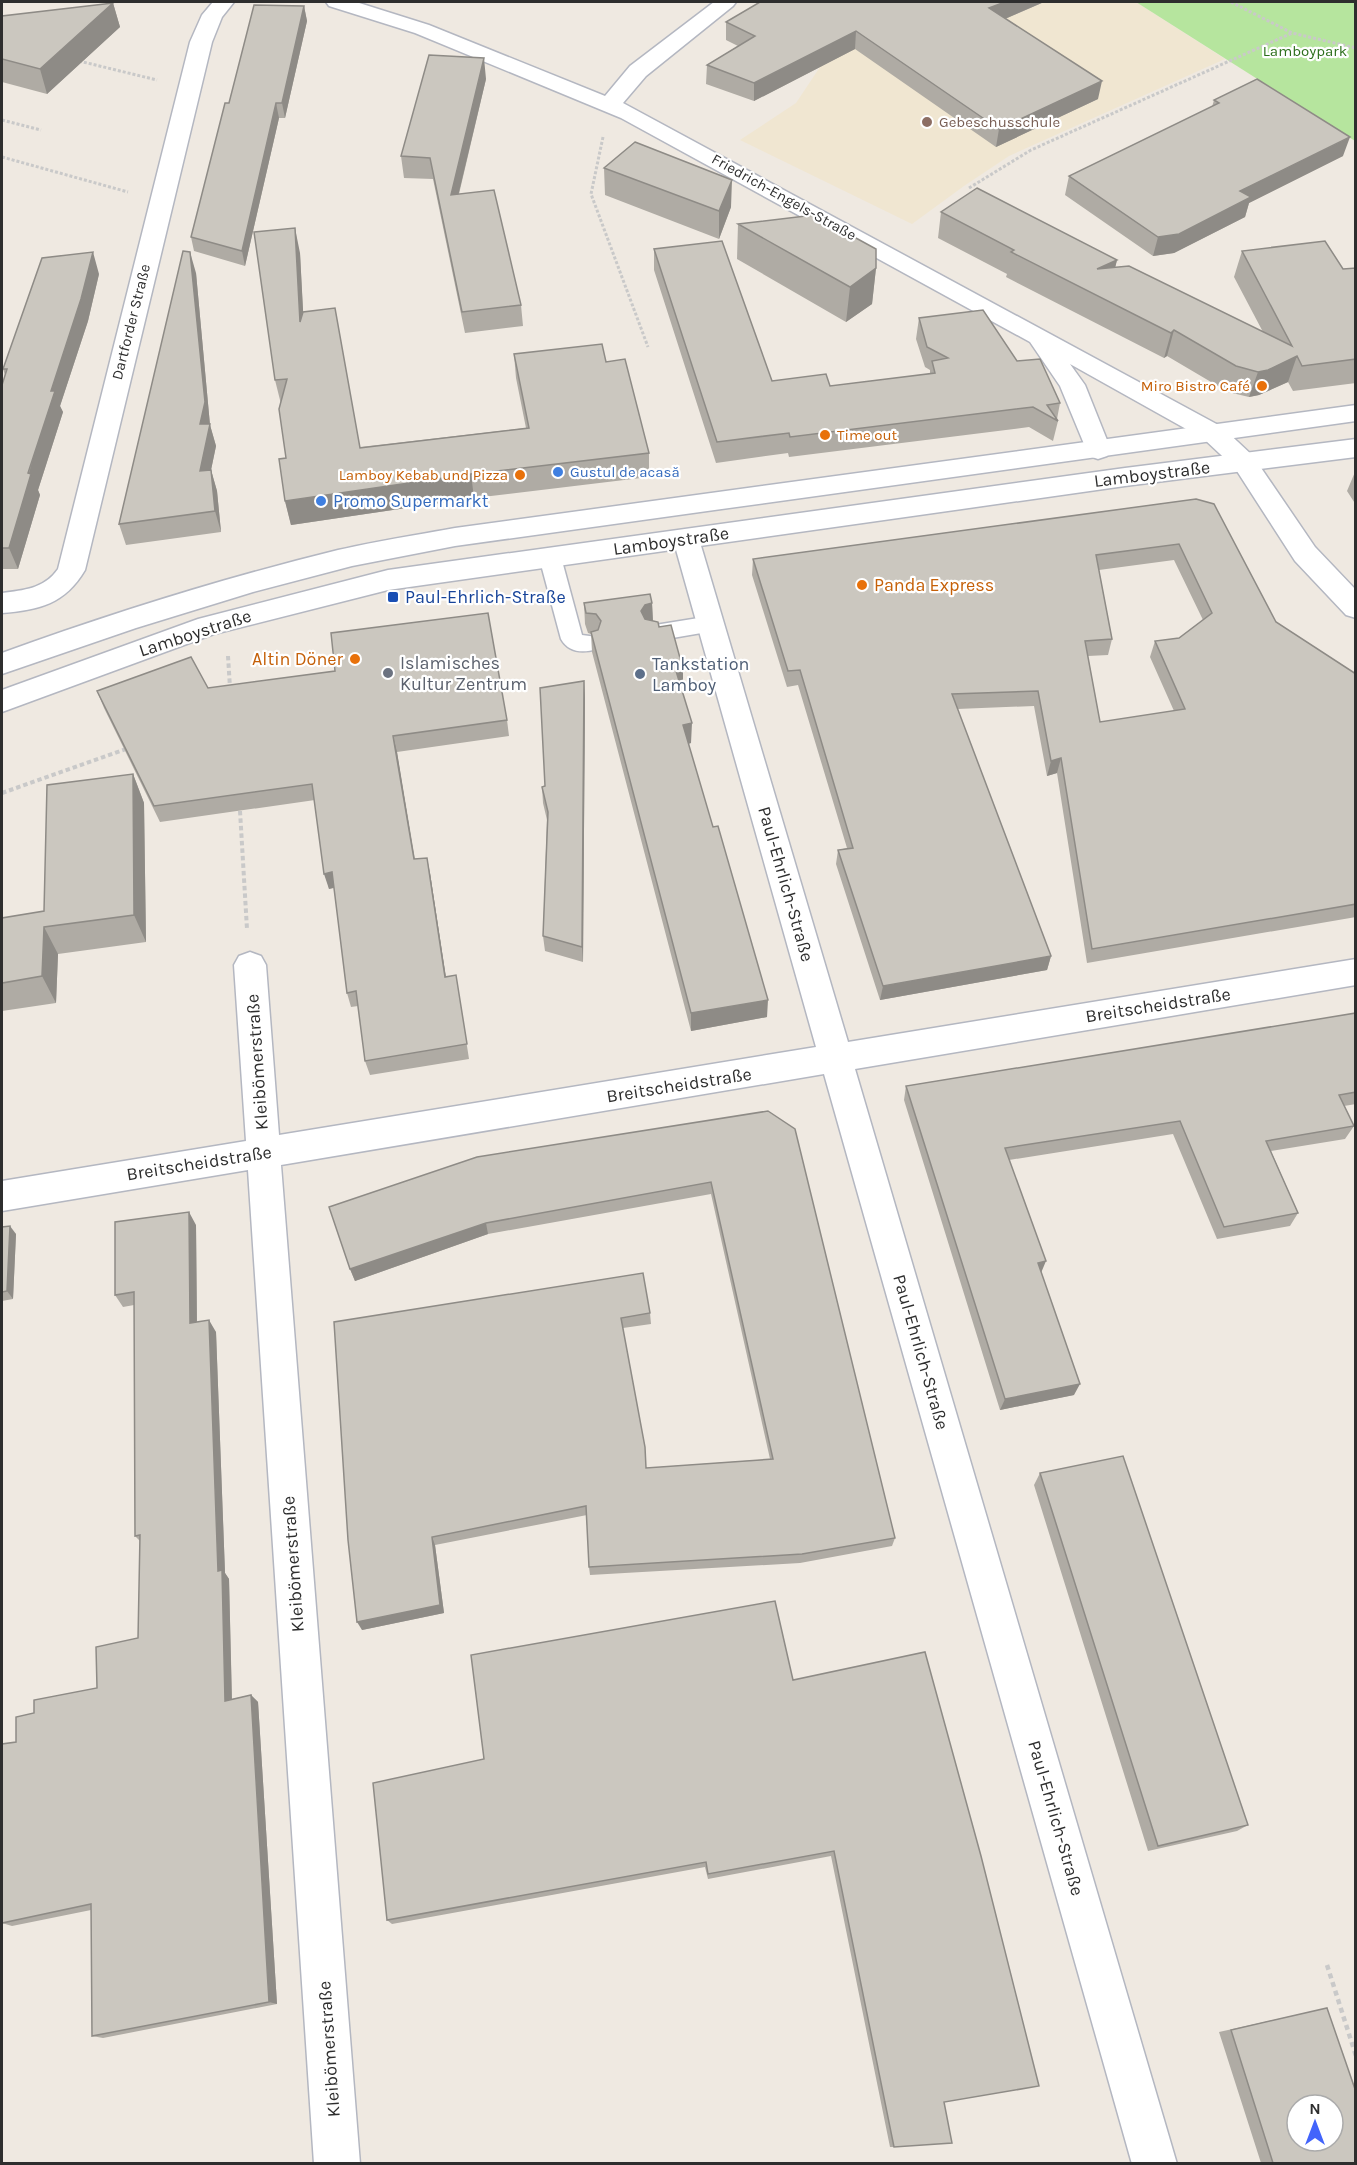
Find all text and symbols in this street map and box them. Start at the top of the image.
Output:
park label: Lamboypark [1263,42,1347,60]
place label: Gebeschusschule [939,113,1060,131]
marker: Gebeschusschule [920,115,934,129]
street label: Friedrich-Engels-Straße [709,150,859,244]
street label: Dartforder Straße [108,262,154,382]
place label: Miro Bistro Café [1141,377,1250,395]
marker: Miro Bistro Café [1255,379,1269,393]
place label: Time out [837,426,898,444]
marker: Time out [818,428,832,442]
street label: Lamboystraße [1093,456,1211,492]
place label: Gustul de acasă [570,463,680,481]
marker: Gustul de acasă [551,465,565,479]
place label: Lamboy Kebab und Pizza [339,466,508,484]
marker: Lamboy Kebab und Pizza [513,468,527,482]
place label: Promo Supermarkt [333,490,489,512]
marker: Promo Supermarkt [314,494,328,508]
street label: Lamboystraße [612,522,730,560]
place label: Panda Express [874,574,994,596]
marker: Panda Express [855,578,869,592]
place label: Paul-Ehrlich-Straße [405,586,566,608]
marker: Paul-Ehrlich-Straße [386,590,400,604]
street label: Lamboystraße [136,604,254,662]
place label: Altin Döner [252,648,343,670]
marker: Altin Döner [348,652,362,666]
place label: Islamisches Kultur Zentrum [400,652,527,695]
place label: Tankstation Lamboy [652,653,749,696]
marker: Islamisches Kultur Zentrum [381,666,395,680]
marker: Tankstation Lamboy [633,667,647,681]
street label: Paul-Ehrlich-Straße [753,804,819,964]
street label: Breitscheidstraße [1084,983,1232,1027]
street label: Kleibömerstraße [241,993,273,1131]
street label: Breitscheidstraße [605,1063,753,1107]
street label: Breitscheidstraße [125,1141,273,1185]
street label: Paul-Ehrlich-Straße [888,1272,954,1432]
street label: Kleibömerstraße [277,1495,309,1633]
street label: Paul-Ehrlich-Straße [1023,1738,1089,1898]
street label: Kleibömerstraße [313,1980,345,2118]
north arrow [1285,2093,1345,2153]
text: N [1309,2099,1321,2118]

